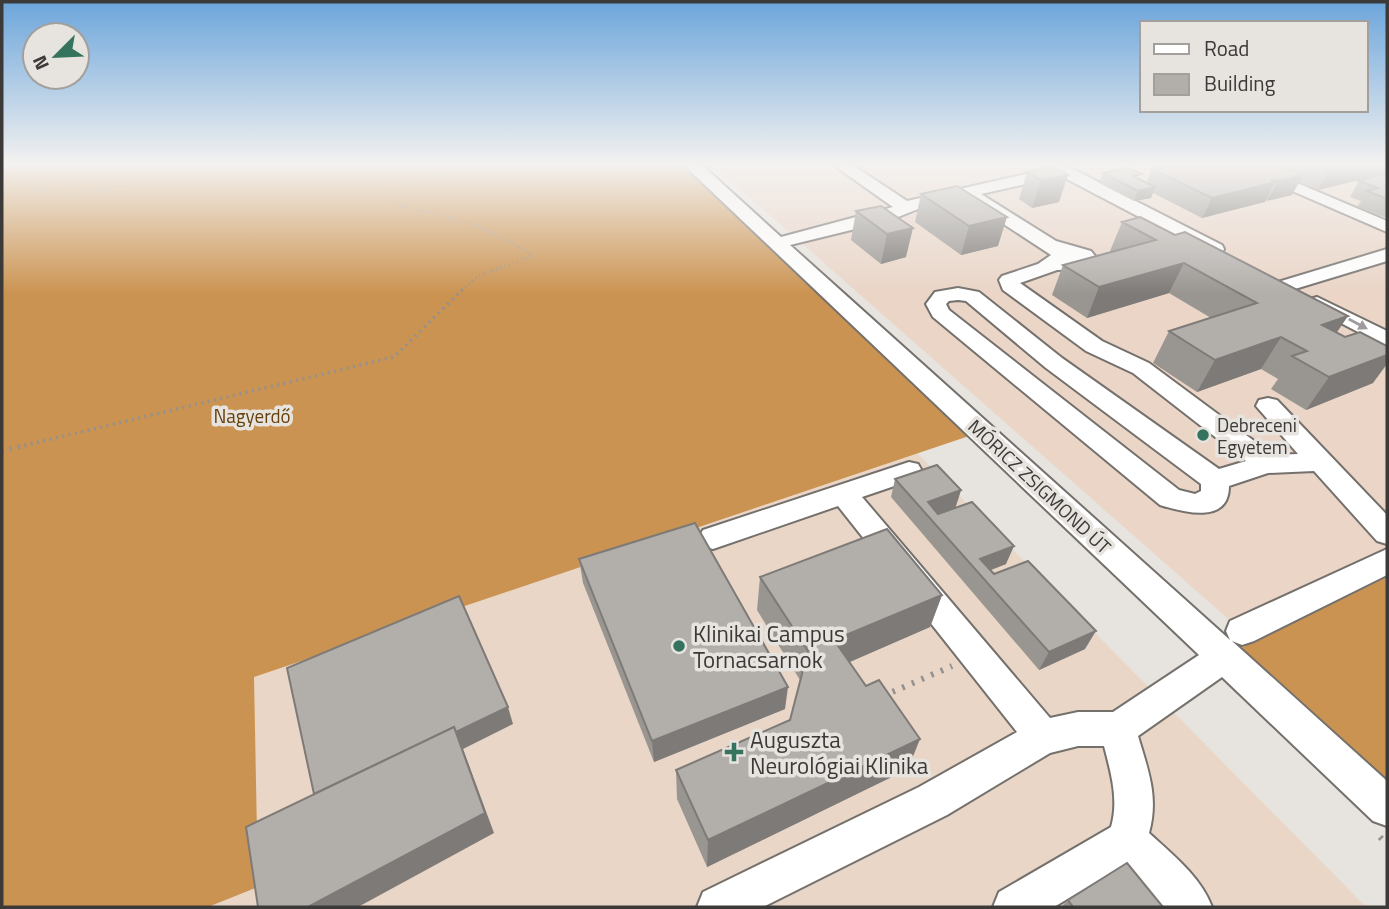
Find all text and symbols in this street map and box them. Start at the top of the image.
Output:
north arrow [21,21,91,91]
legend [1140,21,1368,112]
text: Road [1204,32,1249,64]
text: N [24,51,56,75]
text: Building [1204,67,1276,99]
one-way arrow [1348,319,1368,330]
park label: Nagyerdő [213,401,291,430]
place label: Debreceni Egyetem [1217,410,1297,461]
street label: MÓRICZ ZSIGMOND ÚT [962,412,1118,560]
marker: Debreceni Egyetem [1195,427,1211,443]
place label: Klinikai Campus Tornacsarnok [693,616,845,677]
marker: Klinikai Campus Tornacsarnok [671,638,687,654]
place label: Auguszta Neurológiai Klinika [750,722,929,783]
marker: Auguszta Neurológiai Klinika [724,742,744,762]

